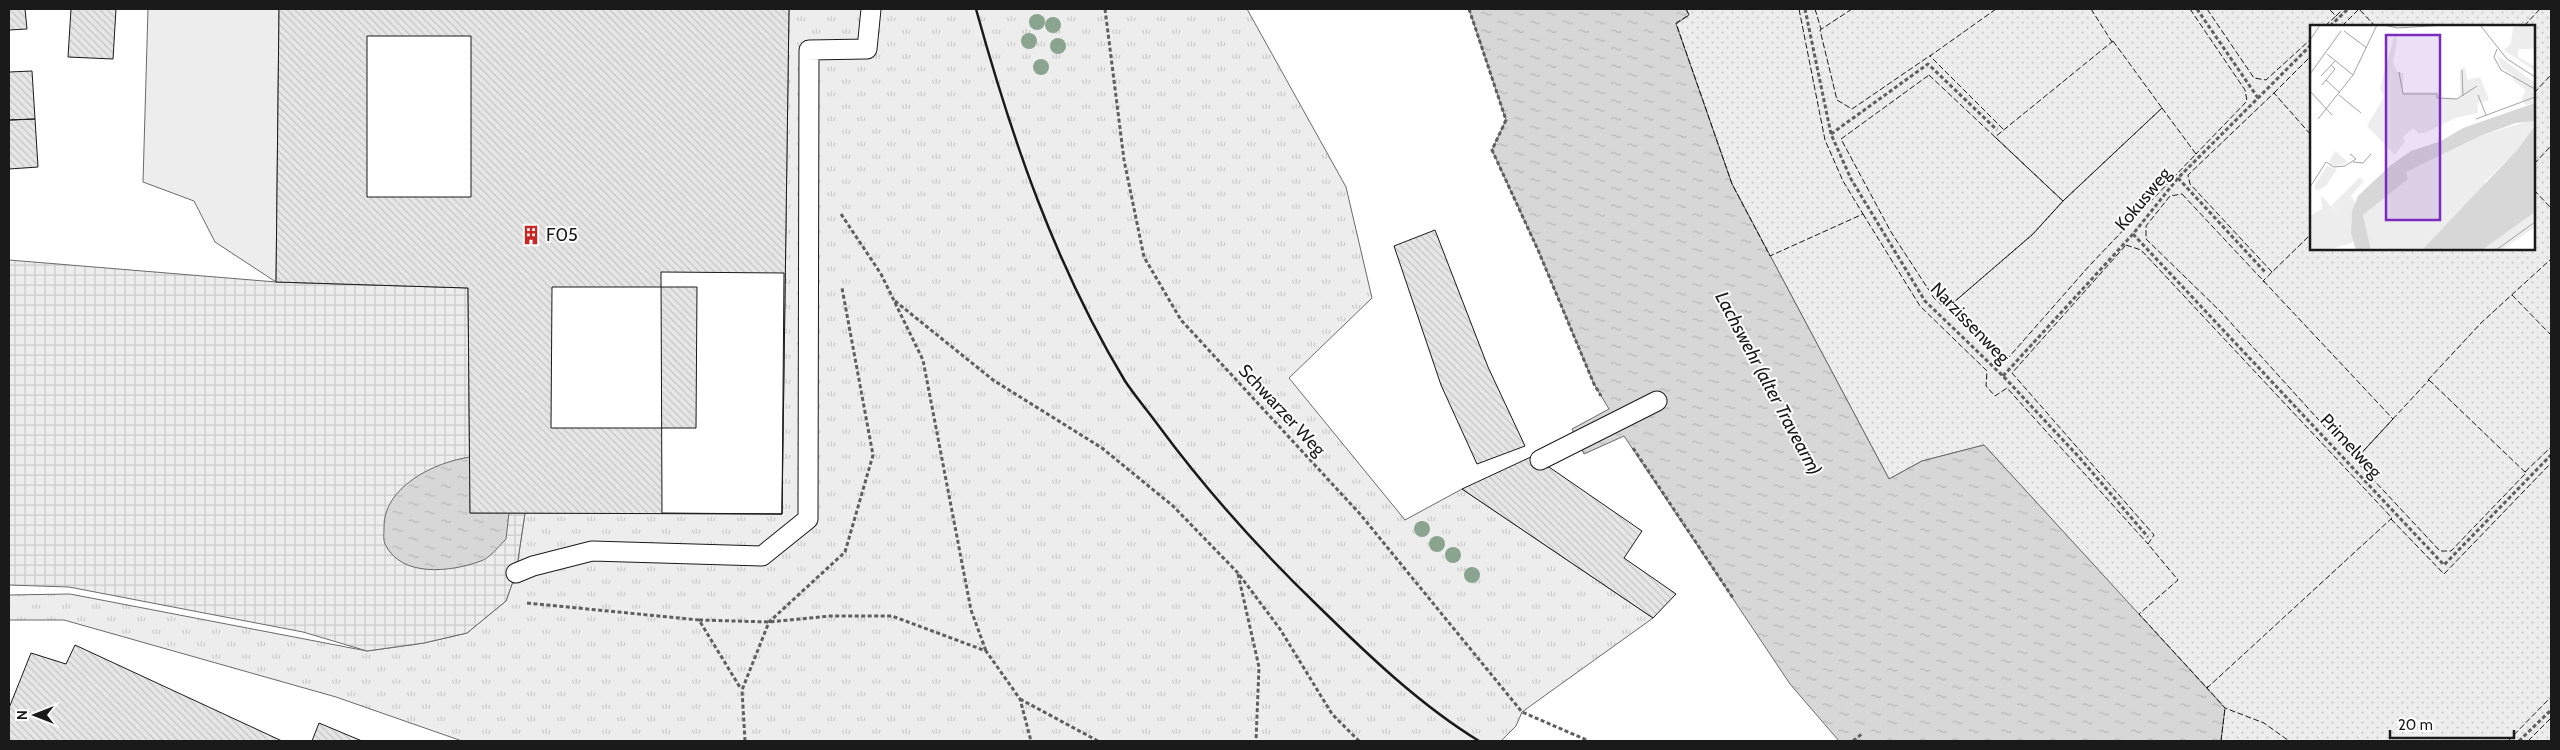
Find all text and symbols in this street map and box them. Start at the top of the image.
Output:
inset map [2310,25,2535,250]
street label: Kokusweg [2110,162,2176,235]
building icon: F05 [520,224,542,246]
place label: F05 [546,224,578,246]
street label: Narzissenweg [1926,278,2015,369]
water label: Lachswehr (alter Travearm) [1710,287,1827,479]
street label: Schwarzer Weg [1234,360,1331,461]
street label: Primelweg [2316,409,2387,483]
north arrow [10,690,60,740]
scale bar [2390,708,2514,740]
text: N [13,710,31,720]
text: 20 m [2398,716,2433,734]

